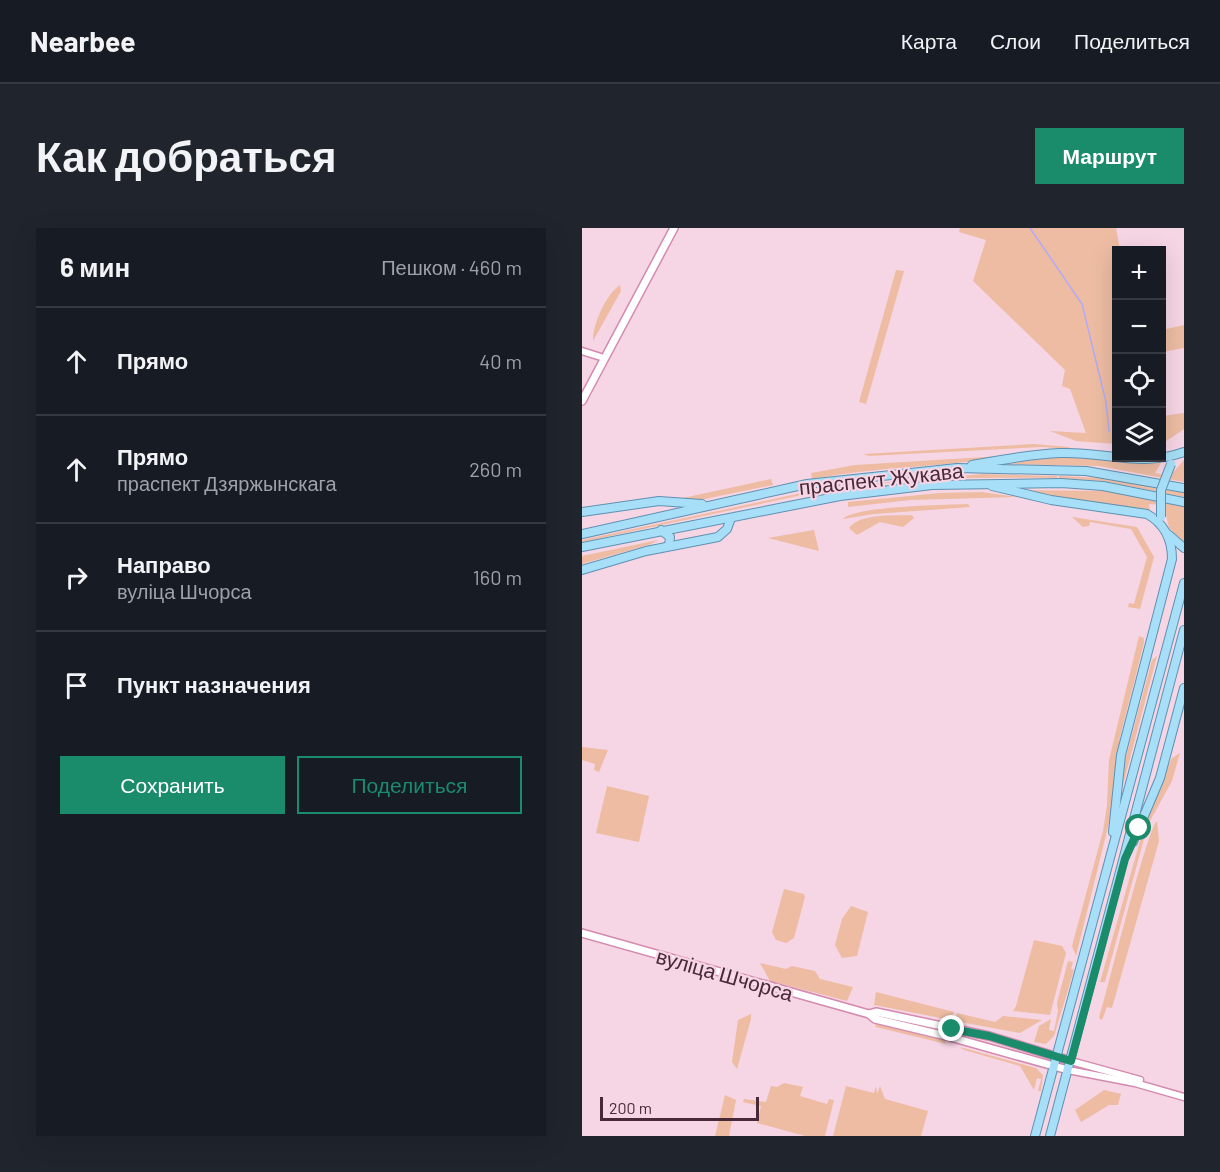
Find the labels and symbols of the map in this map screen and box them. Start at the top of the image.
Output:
street label: праспект Жукава [798,457,965,499]
route start [1125,814,1151,840]
street label: вуліца Шчорса [654,943,797,1006]
route end [938,1015,964,1041]
scale bar [600,1094,759,1122]

